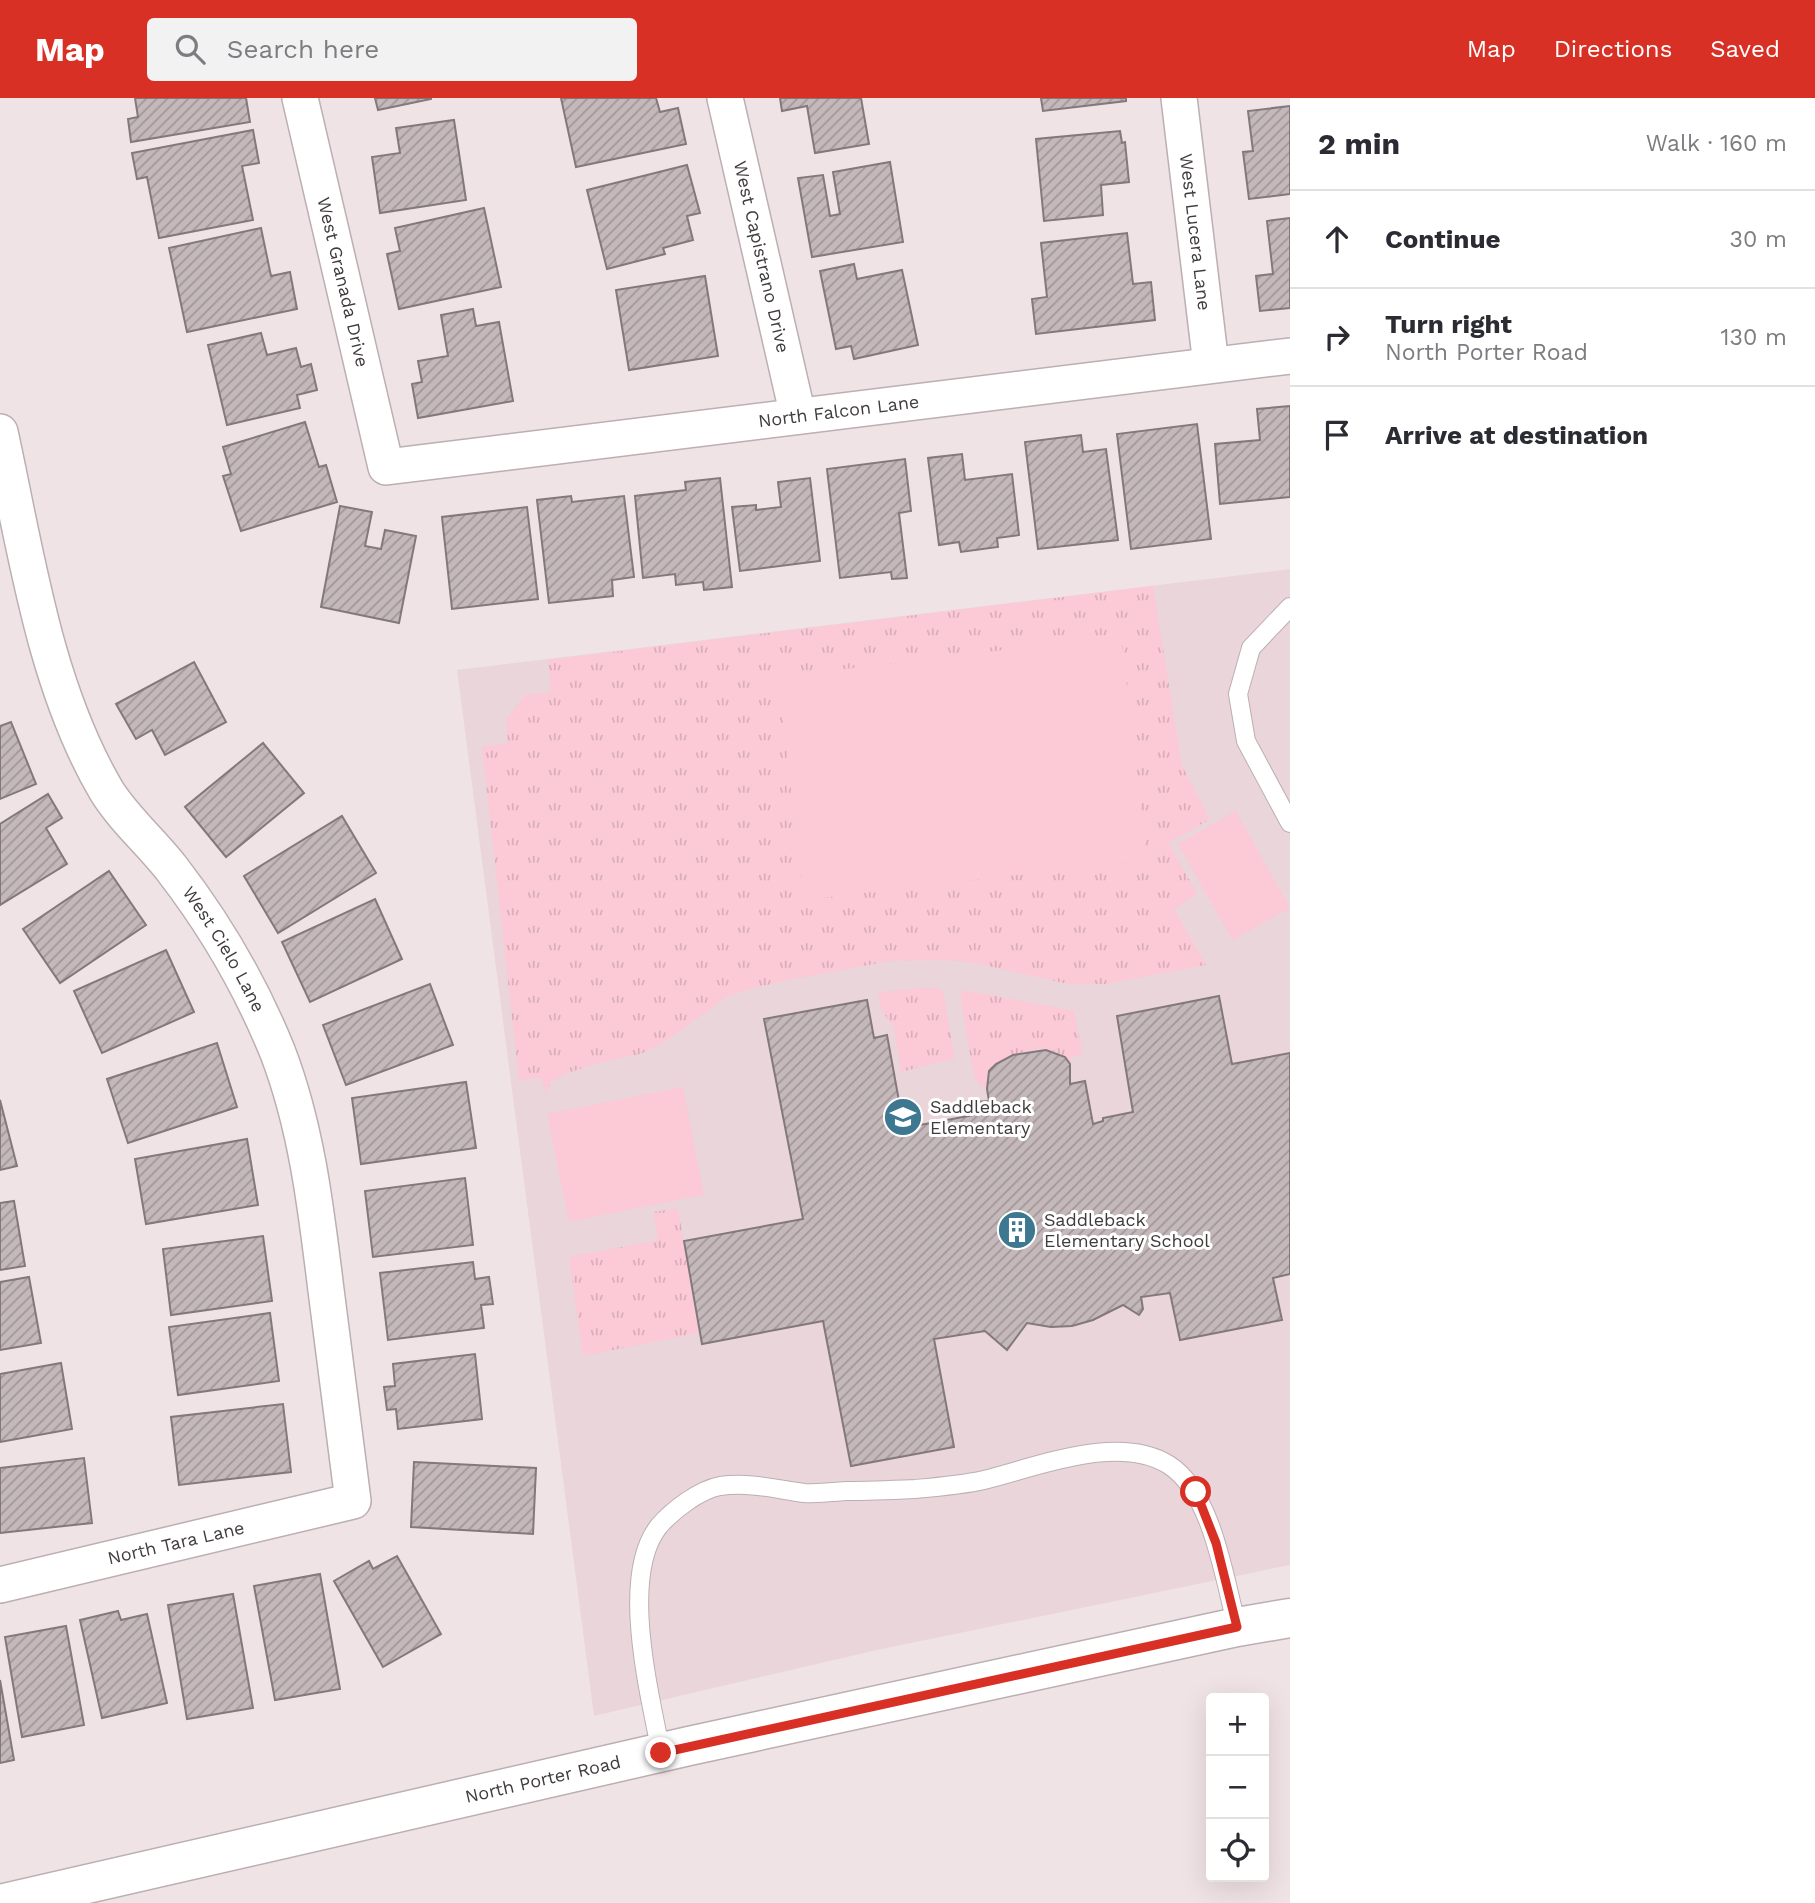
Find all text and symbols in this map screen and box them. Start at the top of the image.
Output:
search box [147,18,637,81]
text: Map [35,30,105,69]
icon: search [171,30,209,68]
text: Search here [227,34,379,64]
text: Map [1467,35,1516,63]
text: Directions [1554,35,1672,63]
text: Saved [1710,35,1780,63]
text: 2 min [1318,126,1400,161]
text: Walk · 160 m [1646,130,1787,157]
street label: West Lucera Lane [1176,152,1215,312]
street label: West Capistrano Drive [730,159,794,355]
street label: West Granada Drive [313,195,373,369]
icon: ahead [1318,220,1356,258]
text: Continue [1385,224,1501,254]
text: 30 m [1730,226,1787,253]
text: Turn right [1385,309,1512,339]
icon: right [1318,318,1356,356]
text: 130 m [1721,324,1787,351]
text: North Porter Road [1385,339,1588,366]
street label: North Falcon Lane [757,391,920,431]
icon: arrive [1318,416,1356,454]
text: Arrive at destination [1385,420,1648,450]
street label: West Cielo Lane [179,882,270,1015]
school or university icon: Saddleback Elementary [882,1096,924,1138]
place label: Saddleback Elementary [930,1096,1032,1138]
building icon: Saddleback Elementary School [996,1209,1038,1251]
place label: Saddleback Elementary School [1044,1209,1210,1251]
route start [1180,1476,1211,1507]
street label: North Tara Lane [105,1517,246,1568]
map controls [1206,1693,1269,1882]
button: + [1206,1693,1269,1756]
route end [645,1737,676,1768]
street label: North Porter Road [463,1751,623,1807]
button: − [1206,1756,1269,1819]
button: locate [1206,1819,1269,1882]

